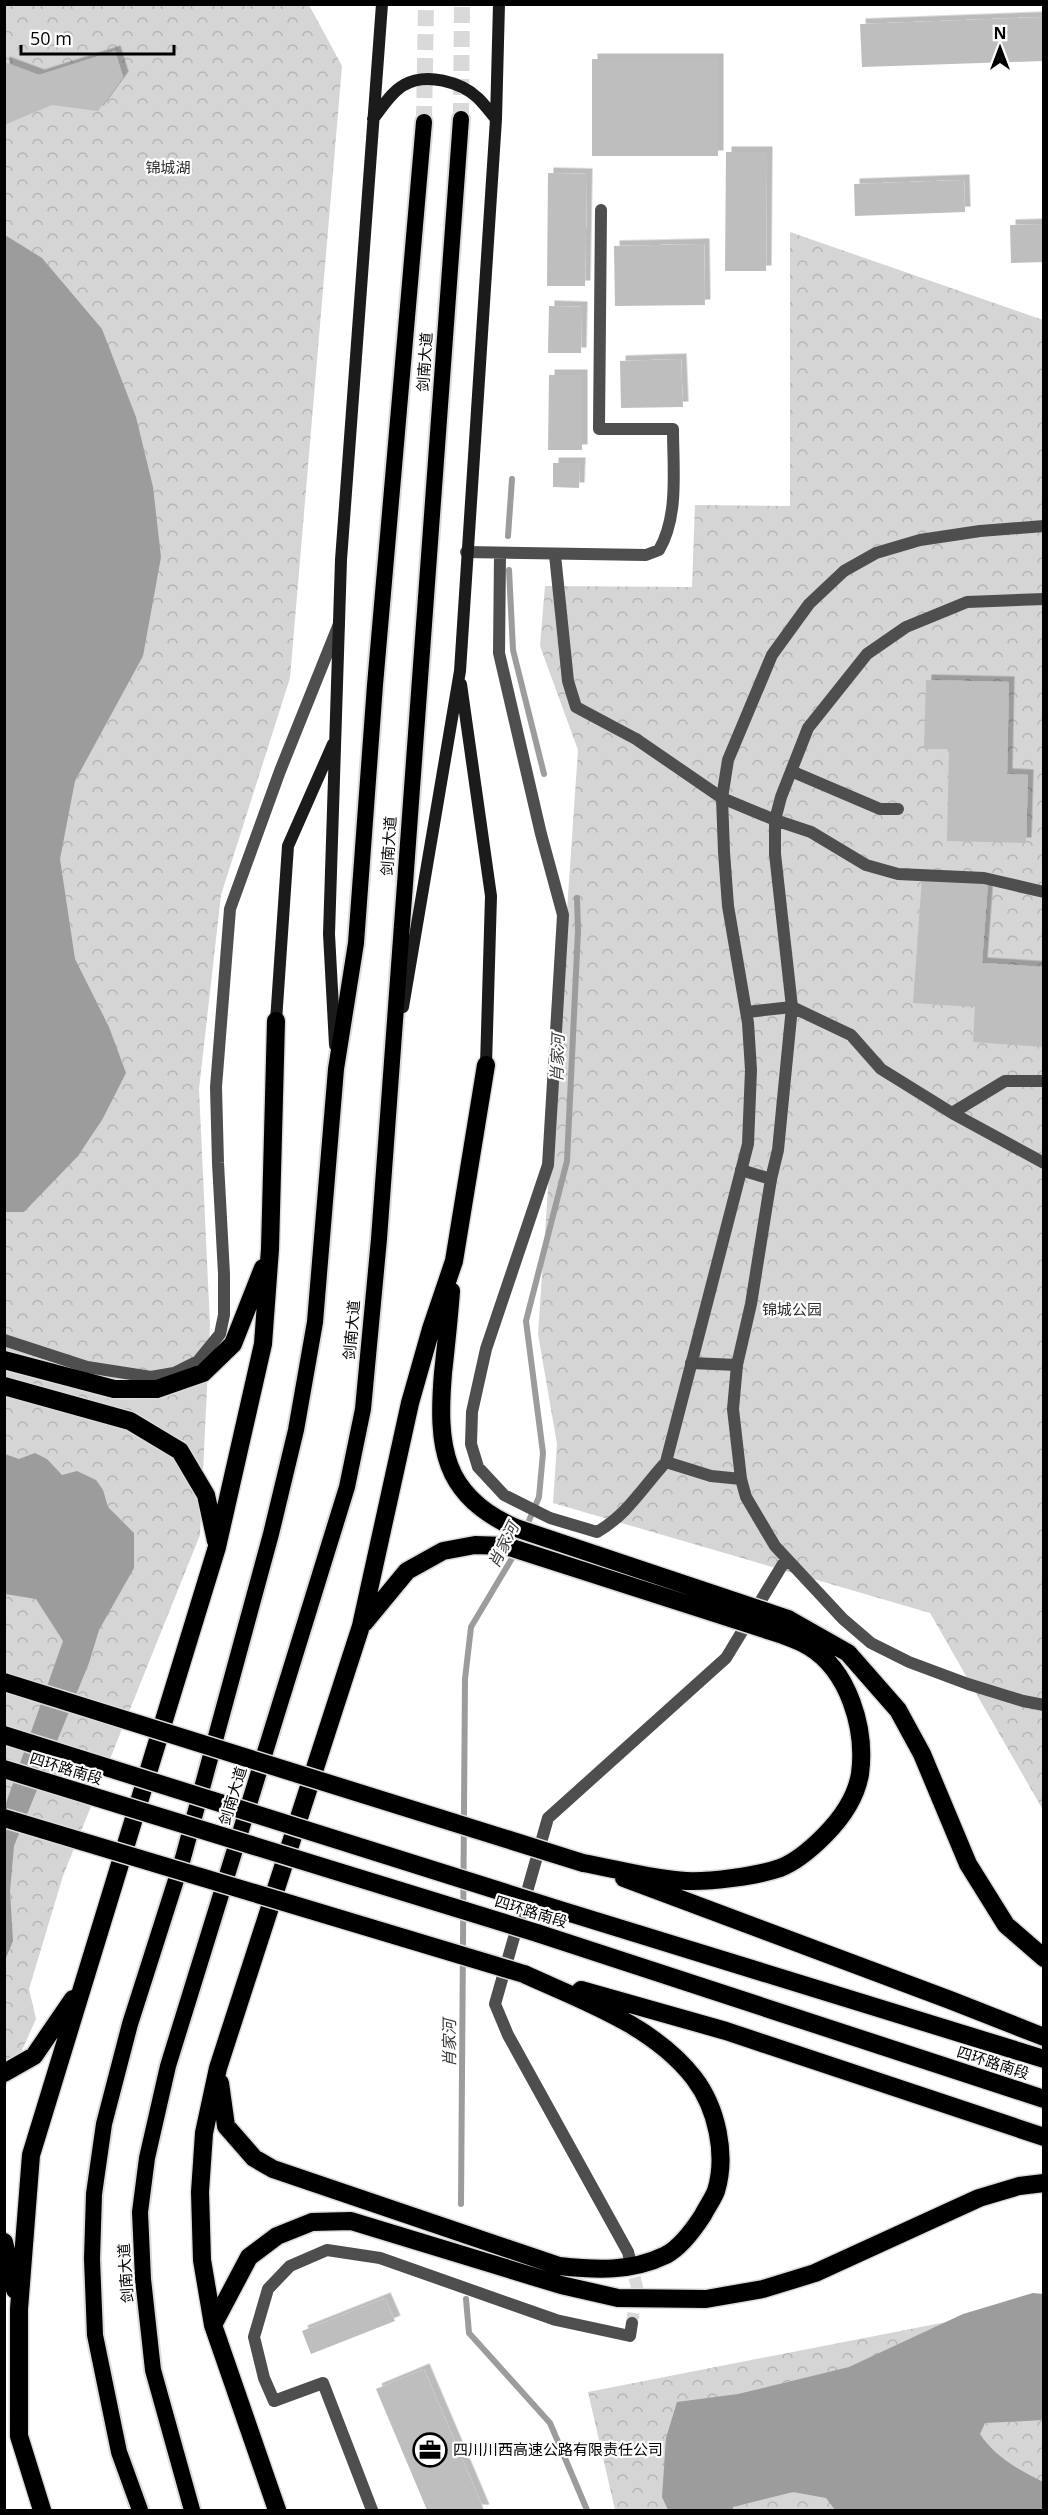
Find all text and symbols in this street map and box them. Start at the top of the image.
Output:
scale bar [21,18,174,56]
north arrow [970,18,1030,78]
text: N [993,22,1007,44]
text: 50 m [30,26,72,50]
park label: 锦城湖 [145,157,191,177]
street label: 剑南大道 [412,331,436,393]
street label: 剑南大道 [376,815,400,877]
water label: 肖家河 [545,1031,569,1082]
street label: 剑南大道 [338,1299,364,1361]
park label: 锦城公园 [762,1299,822,1319]
water label: 肖家河 [483,1516,525,1571]
street label: 四环路南段 [27,1748,105,1789]
street label: 剑南大道 [214,1764,250,1827]
street label: 四环路南段 [492,1891,570,1932]
water label: 肖家河 [438,2016,460,2067]
street label: 四环路南段 [955,2041,1032,2083]
street label: 剑南大道 [113,2242,137,2304]
office icon: 四川川西高速公路有限责任公司 [412,2432,448,2468]
place label: 四川川西高速公路有限责任公司 [453,2439,663,2459]

